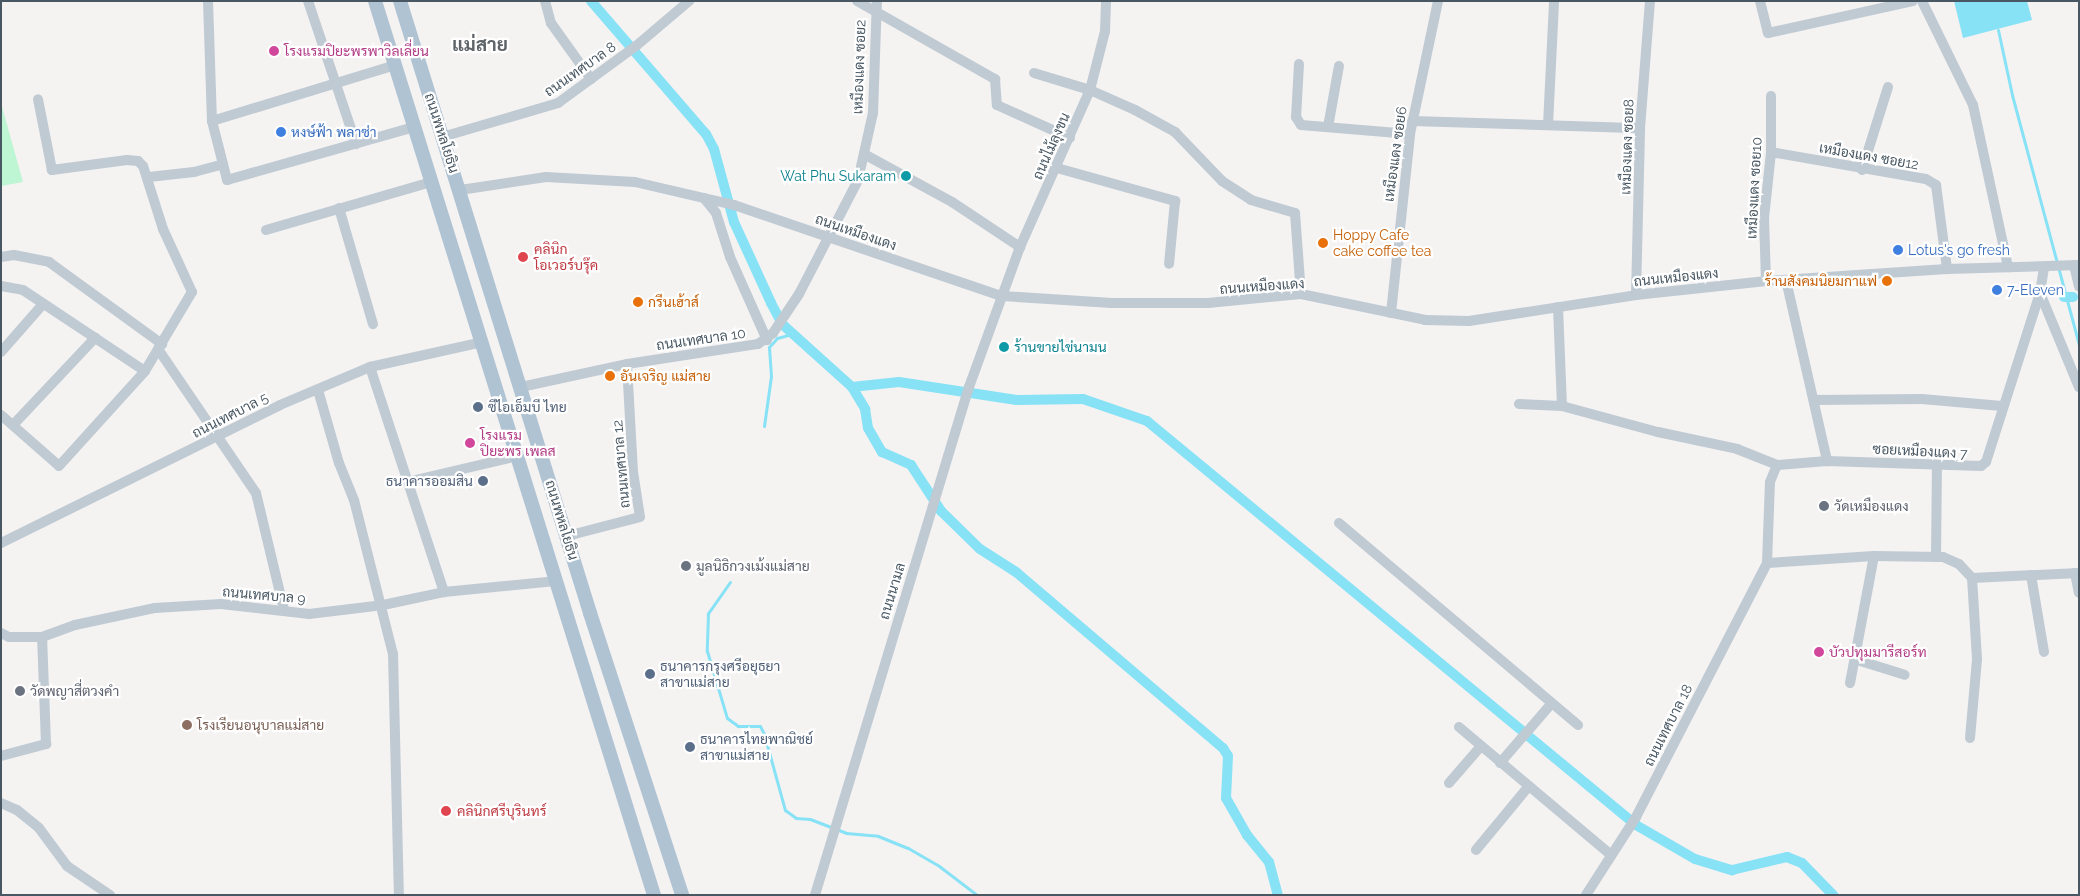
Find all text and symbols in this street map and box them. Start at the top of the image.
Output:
street label: เหมืองแดง ซอย2 [849,19,869,115]
district label: แม่สาย [452,34,508,56]
street label: ถนนเทศบาล 8 [541,38,619,100]
place label: โรงแรมปิยะพรพาวิลเลี่ยน [284,43,429,59]
marker: โรงแรมปิยะพรพาวิลเลี่ยน [268,45,280,57]
street label: ถนนพหลโยธิน [421,91,463,175]
street label: เหมืองแดง ซอย8 [1617,99,1637,195]
street label: เหมืองแดง ซอย6 [1380,105,1410,203]
street label: ถนนไม้ลุงขน [1029,110,1073,182]
place label: หงษ์ฟ้า พลาซ่า [291,124,377,140]
marker: หงษ์ฟ้า พลาซ่า [275,126,287,138]
street label: เหมืองแดง ซอย10 [1743,137,1765,239]
street label: เหมืองแดง ซอย12 [1818,139,1920,173]
place label: Wat Phu Sukaram [780,168,896,184]
marker: Wat Phu Sukaram [900,170,912,182]
street label: ถนนเหมืองแดง [813,210,899,254]
place label: Hoppy Cafe cake coffee tea [1333,227,1431,260]
marker: Hoppy Cafe cake coffee tea [1317,237,1329,249]
place label: คลินิก โอเวอร์บรุ๊ค [534,241,598,274]
place label: Lotus's go fresh [1908,242,2010,258]
marker: Lotus's go fresh [1892,244,1904,256]
marker: คลินิก โอเวอร์บรุ๊ค [516,250,530,264]
street label: ถนนเหมืองแดง [1633,264,1719,290]
place label: ร้านสังคมนิยมกาแฟ [1764,273,1877,289]
street label: ถนนเหมืองแดง [1219,275,1305,297]
marker: ร้านสังคมนิยมกาแฟ [1881,275,1893,287]
place label: 7-Eleven [2007,282,2064,298]
marker: 7-Eleven [1991,284,2003,296]
place label: กรีนเฮ้าส์ [648,294,699,310]
marker: กรีนเฮ้าส์ [632,296,644,308]
street label: ถนนเทศบาล 10 [655,324,747,354]
place label: ร้านขายไข่นามน [1014,339,1107,355]
marker: ร้านขายไข่นามน [998,341,1010,353]
place label: อันเจริญ แม่สาย [620,368,711,384]
marker: อันเจริญ แม่สาย [604,370,616,382]
street label: ถนนเทศบาล 5 [189,389,271,441]
place label: ซีไอเอ็มบี ไทย [488,399,567,415]
marker: ซีไอเอ็มบี ไทย [472,401,484,413]
street label: ถนนเทศบาล 12 [609,419,633,509]
place label: โรงแรม ปิยะพร เพลส [480,427,556,460]
marker: โรงแรม ปิยะพร เพลส [464,437,476,449]
street label: ซอยเหมืองแดง 7 [1872,440,1968,462]
place label: ธนาคารออมสิน [386,473,473,489]
marker: ธนาคารออมสิน [477,475,489,487]
street label: ถนนพหลโยธิน [542,478,582,562]
place label: วัดเหมืองแดง [1834,498,1909,514]
marker: วัดเหมืองแดง [1818,500,1830,512]
place label: มูลนิธิกวงเม้งแม่สาย [696,558,810,574]
marker: มูลนิธิกวงเม้งแม่สาย [680,560,692,572]
street label: ถนนนามล [875,561,909,621]
street label: ถนนเทศบาล 9 [222,583,306,607]
place label: บัวปทุมมารีสอร์ท [1829,644,1927,660]
marker: บัวปทุมมารีสอร์ท [1813,646,1825,658]
place label: ธนาคารกรุงศรีอยุธยา สาขาแม่สาย [660,658,780,690]
marker: ธนาคารกรุงศรีอยุธยา สาขาแม่สาย [644,668,656,680]
street label: ถนนเทศบาล 18 [1640,681,1696,769]
place label: วัดพญาสี่ตวงคำ [30,683,119,699]
marker: วัดพญาสี่ตวงคำ [14,685,26,697]
place label: โรงเรียนอนุบาลแม่สาย [197,717,324,733]
marker: โรงเรียนอนุบาลแม่สาย [181,719,193,731]
place label: ธนาคารไทยพาณิชย์ สาขาแม่สาย [700,731,813,764]
marker: ธนาคารไทยพาณิชย์ สาขาแม่สาย [684,741,696,753]
place label: คลินิกศรีบุรินทร์ [457,803,546,819]
marker: คลินิกศรีบุรินทร์ [439,804,453,818]

